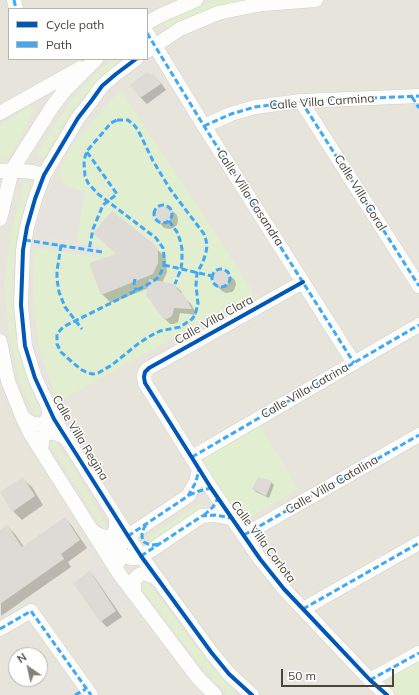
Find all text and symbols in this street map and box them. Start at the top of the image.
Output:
legend [8,8,148,60]
text: Cycle path [46,17,104,32]
text: Path [46,37,72,52]
street label: Calle Villa Carmina [269,91,375,113]
street label: Calle Villa Casandra [213,147,287,249]
street label: Calle Villa Coral [331,152,389,234]
street label: Calle Villa Clara [172,292,256,348]
street label: Calle Villa Catrina [259,360,351,422]
street label: Calle Villa Regina [49,393,111,483]
street label: Calle Villa Catalina [283,453,381,517]
street label: Calle Villa Carlota [228,498,298,586]
north arrow [8,647,48,687]
text: N [14,650,29,666]
scale bar [283,661,396,687]
text: 50 m [288,668,316,683]

